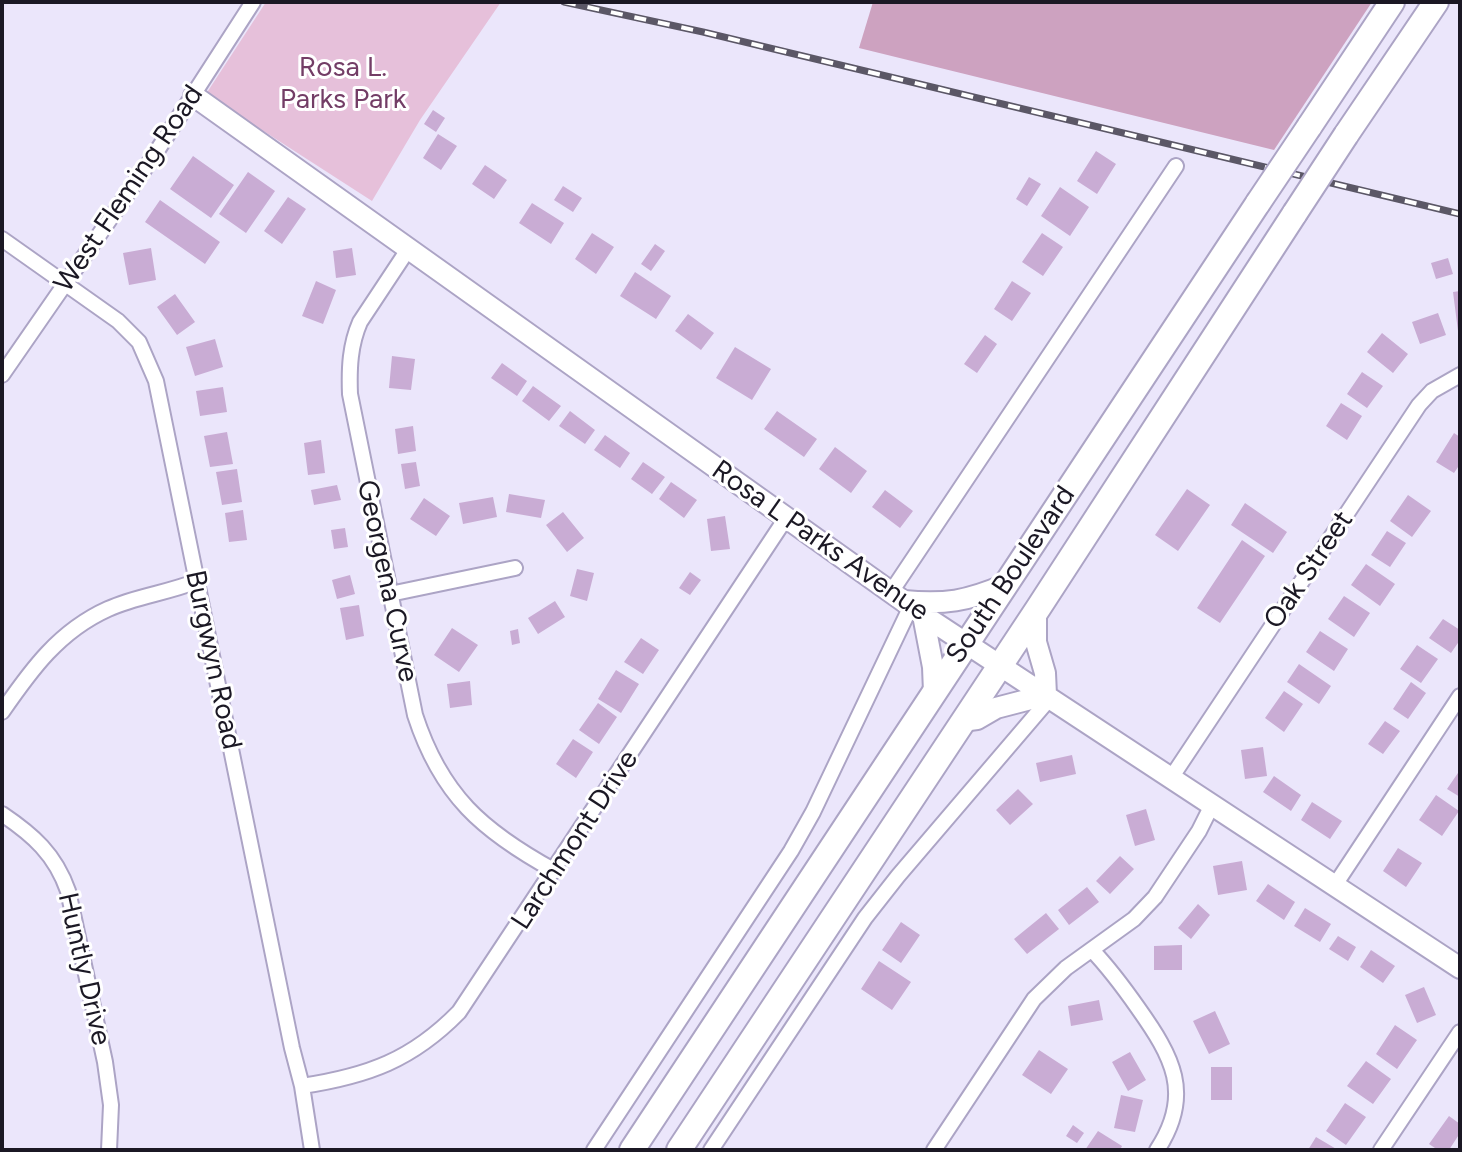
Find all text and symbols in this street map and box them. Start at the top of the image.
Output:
park label: Rosa L. Parks Park [280,51,406,117]
street label: West Fleming Road [47,79,211,299]
street label: Rosa L Parks Avenue [705,453,935,629]
street label: Georgena Curve [349,477,425,685]
street label: South Boulevard [939,480,1083,670]
street label: Oak Street [1257,505,1361,635]
street label: Burgwyn Road [178,567,248,753]
street label: Larchmont Drive [505,744,645,936]
street label: Huntly Drive [50,890,118,1048]

